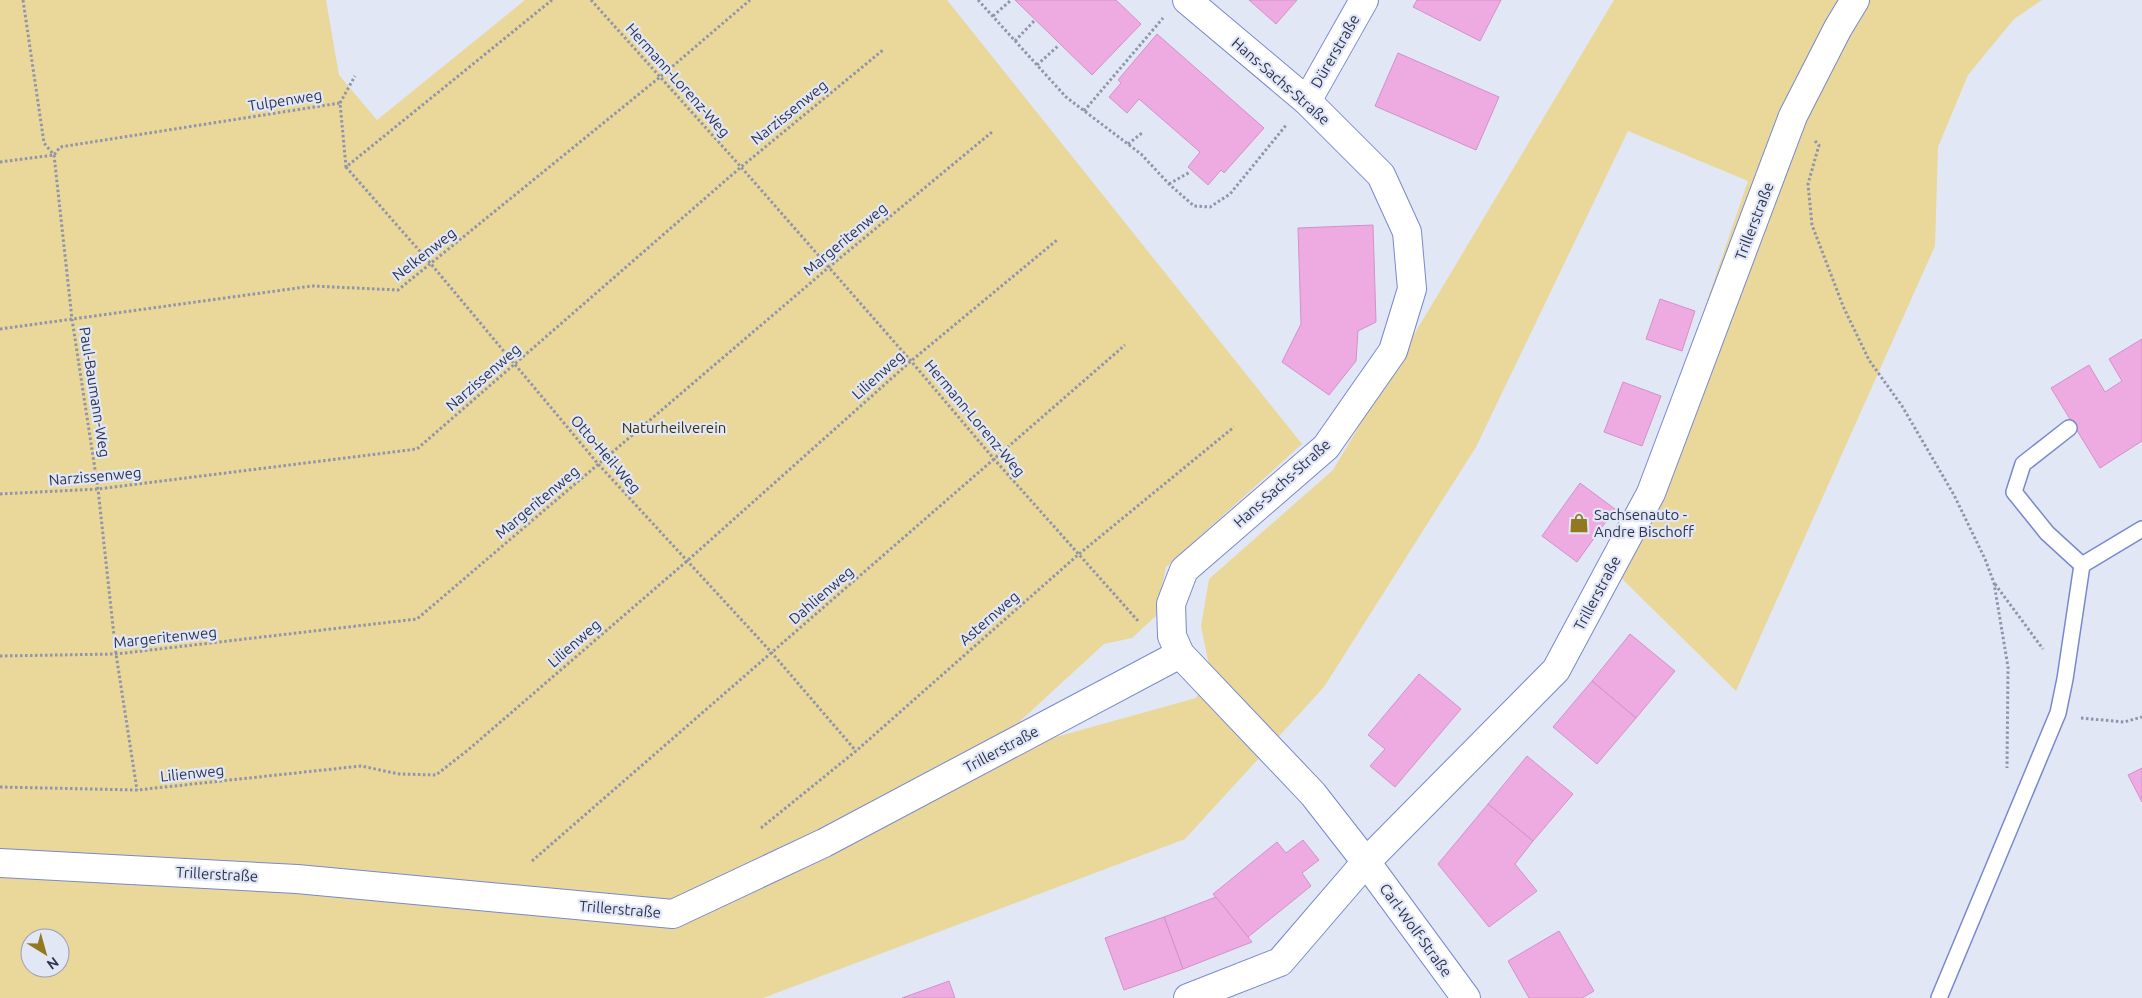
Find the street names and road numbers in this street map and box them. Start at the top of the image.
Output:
street label: Dürerstraße [1307,11,1363,91]
street label: Hermann-Lorenz-Weg [622,20,734,140]
street label: Hans-Sachs-Straße [1229,34,1333,128]
street label: Narzissenweg [747,76,831,148]
street label: Tulpenweg [247,86,323,114]
street label: Trillerstraße [1731,180,1777,262]
street label: Margeritenweg [800,199,890,279]
street label: Nelkenweg [389,224,459,284]
street label: Paul-Baumann-Weg [76,326,114,458]
street label: Narzissenweg [442,340,524,414]
street label: Lilienweg [848,347,908,403]
street label: Hermann-Lorenz-Weg [921,356,1029,480]
street label: Otto-Heil-Weg [568,412,644,496]
street label: Hans-Sachs-Straße [1230,435,1334,531]
street label: Margeritenweg [492,462,582,542]
street label: Narzissenweg [48,463,142,489]
street label: Trillerstraße [1570,553,1624,633]
street label: Dahlienweg [785,562,857,628]
street label: Asternweg [956,588,1022,648]
street label: Lilienweg [544,616,604,670]
street label: Margeritenweg [112,623,218,651]
street label: Trillerstraße [961,722,1041,776]
street label: Lilienweg [159,761,225,785]
street label: Trillerstraße [176,863,258,885]
street label: Carl-Wolf-Straße [1376,880,1456,980]
street label: Trillerstraße [578,897,662,921]

